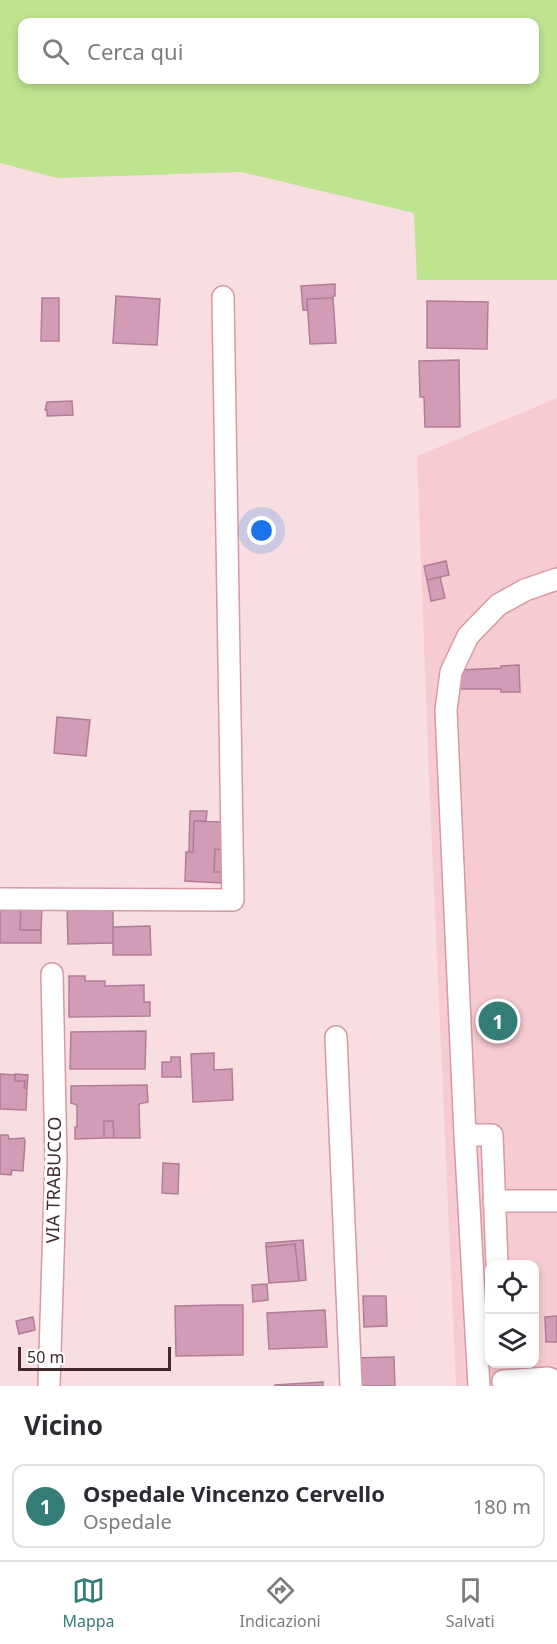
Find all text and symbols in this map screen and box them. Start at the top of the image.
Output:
search box [18,18,539,84]
icon: search [39,35,72,68]
text: Cerca qui [87,36,183,66]
your location [247,516,276,545]
pin: 1 [478,998,518,1044]
street label: VIA TRABUCCO [40,1116,66,1244]
map controls [485,1260,539,1368]
button: locate [485,1260,539,1314]
button: layers [485,1314,539,1368]
scale bar [18,1344,171,1372]
text: 50 m [27,1346,64,1368]
text: Vicino [24,1407,103,1443]
text: Ospedale Vincenzo Cervello [83,1478,385,1508]
text: 1 [40,1493,51,1520]
text: 180 m [473,1493,531,1520]
text: Ospedale [83,1508,172,1535]
tab: Mappa [62,1574,115,1632]
tab: Indicazioni [239,1574,321,1632]
tab: Salvati [446,1574,495,1632]

